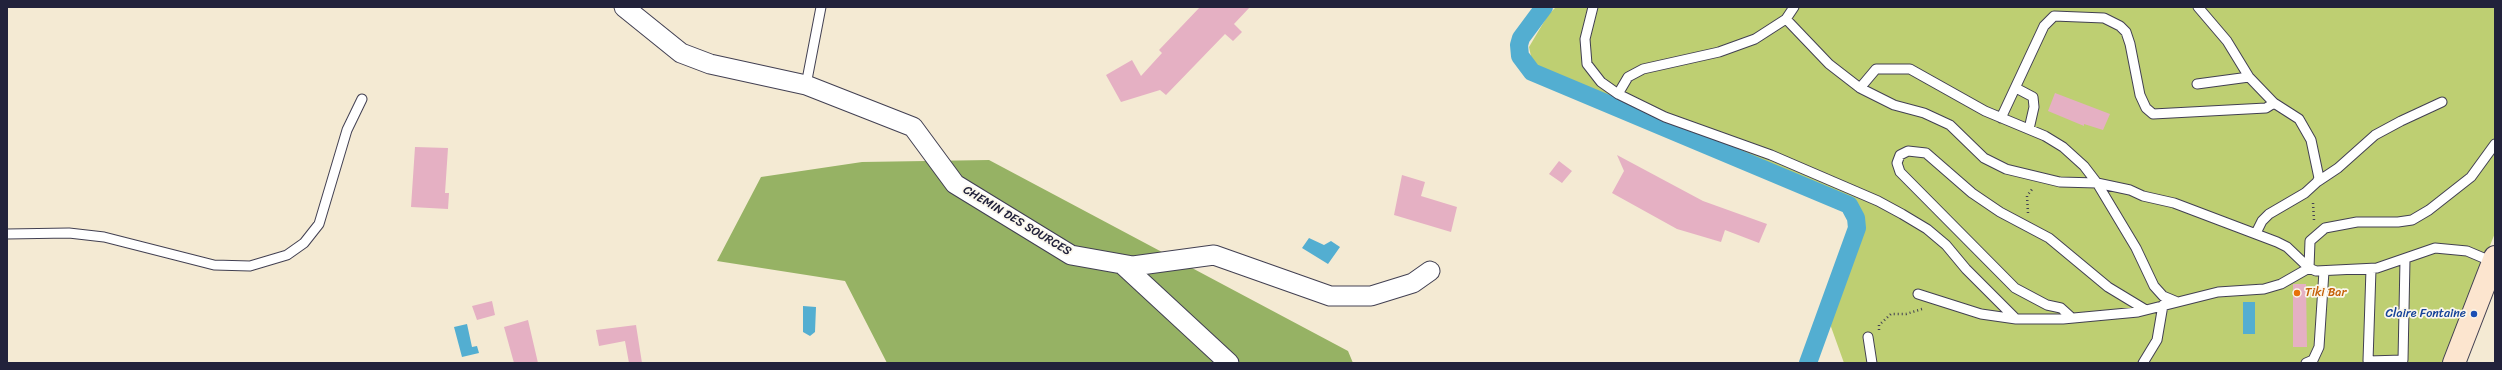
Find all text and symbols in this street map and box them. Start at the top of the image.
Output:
street label: CHEMIN DES SOURCES [960,183,1074,259]
place label: Tiki Bar [2305,286,2346,300]
marker: Tiki Bar [2292,288,2302,298]
place label: Claire Fontaine [2386,307,2466,321]
marker: Claire Fontaine [2469,309,2479,319]

